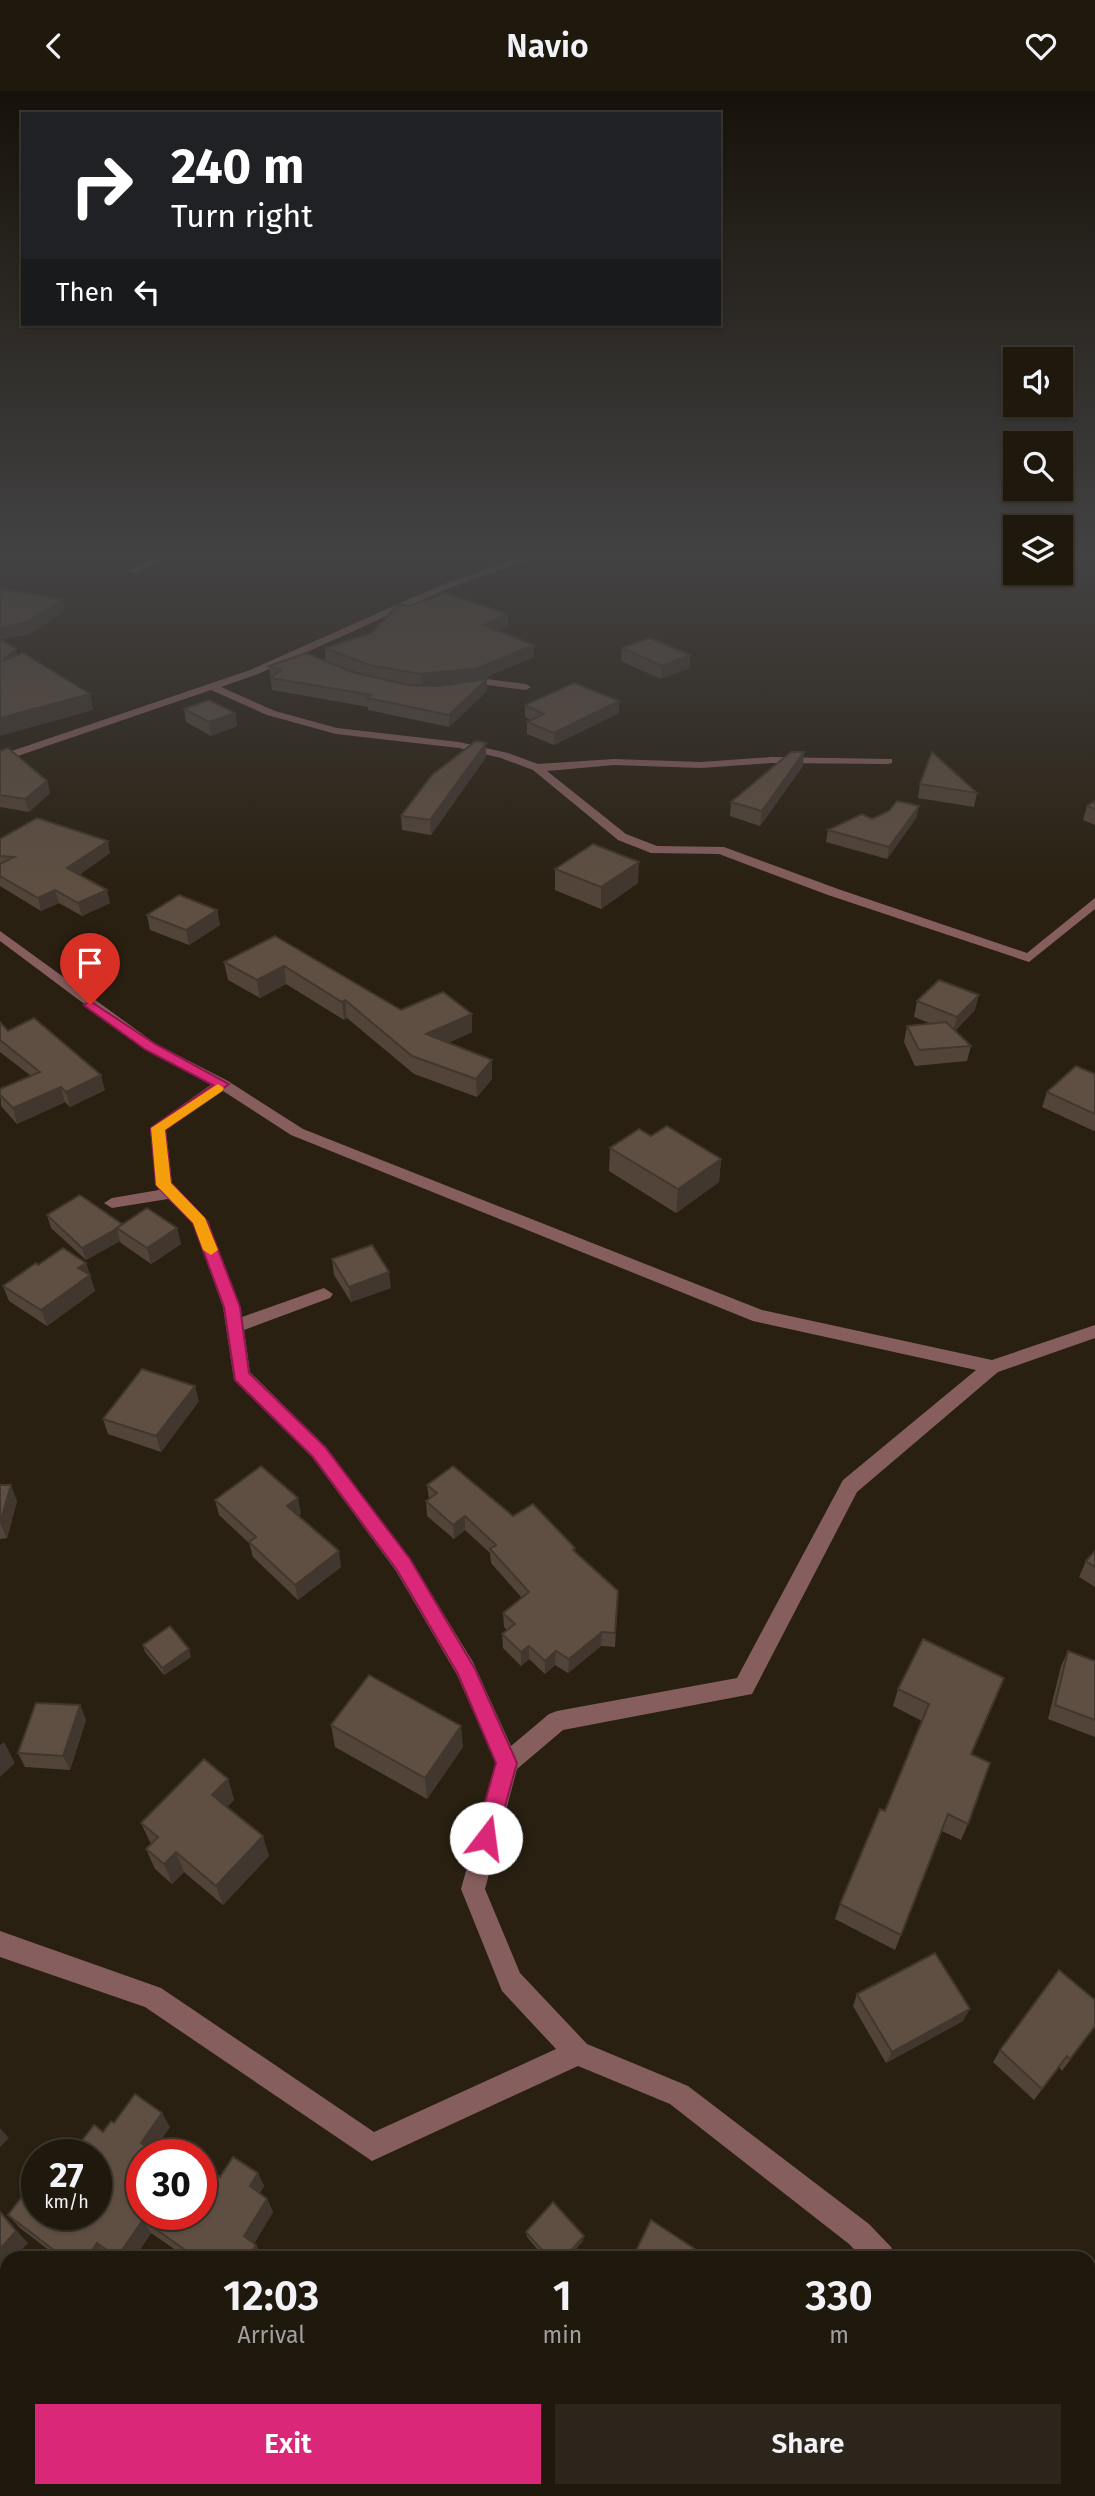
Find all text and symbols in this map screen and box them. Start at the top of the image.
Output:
icon: back [35,27,73,65]
text: Navio [506,27,589,65]
icon: heart [1022,27,1060,65]
text: 240 m [171,137,304,196]
icon: right [56,140,147,231]
text: Turn right [171,197,313,235]
icon: left [128,273,166,311]
text: Then [56,277,114,308]
map controls [1003,347,1073,585]
button: sound [1003,347,1073,417]
button: search [1003,431,1073,501]
button: layers [1003,515,1073,585]
pin [60,933,120,1005]
icon: arrive [71,944,109,982]
position arrow [449,1801,523,1875]
speed limit sign: 30 [126,2139,217,2230]
text: 27 [49,2154,84,2196]
text: km/h [44,2191,89,2213]
text: 12:03 [223,2271,319,2321]
text: 1 [553,2271,572,2321]
text: 330 [805,2271,873,2321]
text: Arrival [238,2321,305,2349]
text: min [542,2321,582,2349]
text: m [829,2321,849,2349]
button: Exit [35,2404,541,2484]
button: Share [555,2404,1061,2484]

